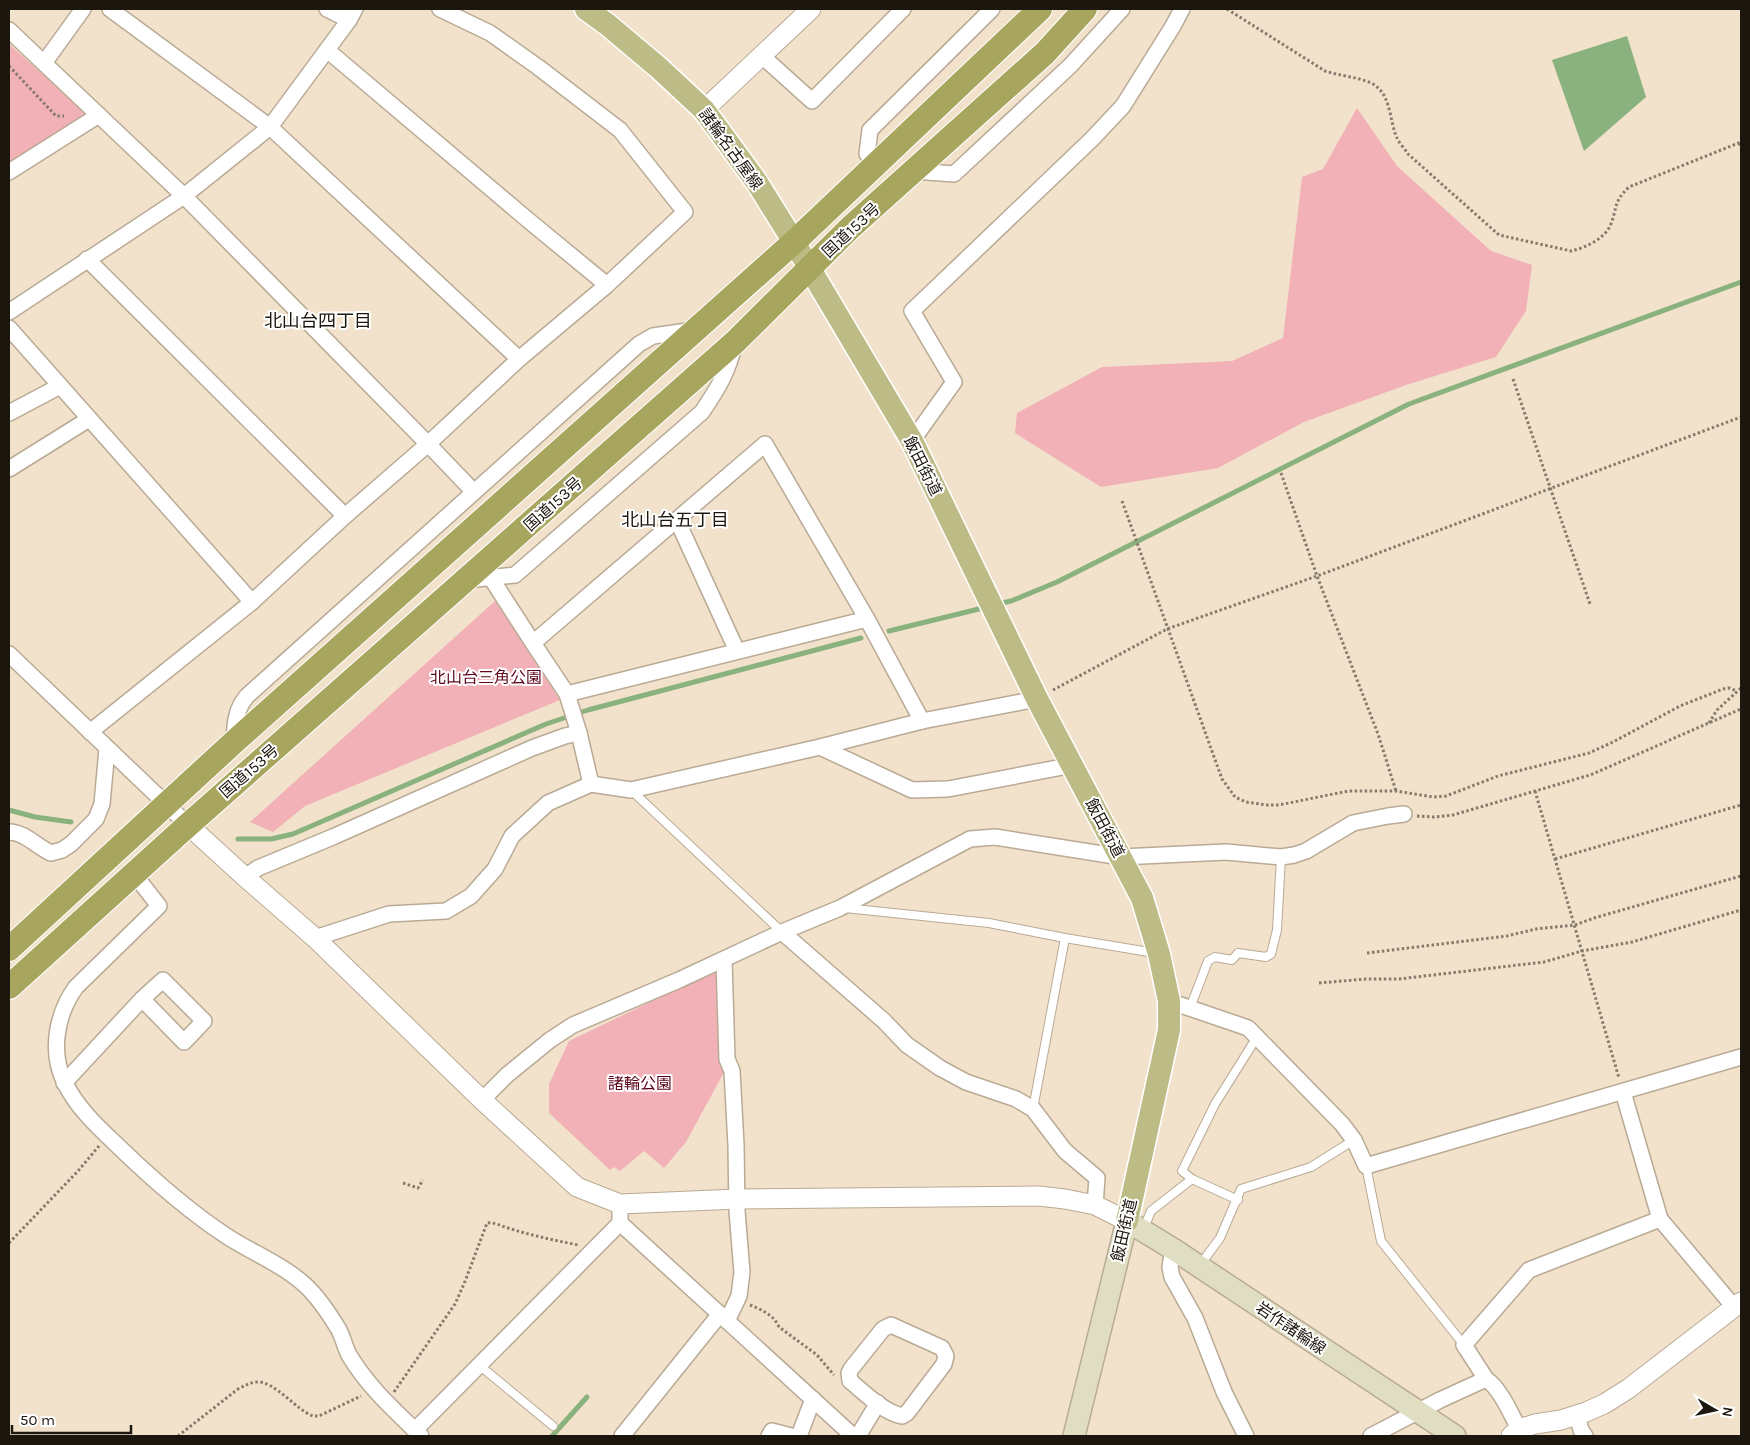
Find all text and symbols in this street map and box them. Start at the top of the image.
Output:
street label: 諸輪名古屋線 [695,105,767,193]
street label: 国道153号 [818,199,884,261]
district label: 北山台四丁目 [264,310,372,332]
street label: 飯田街道 [900,433,946,499]
street label: 国道153号 [520,473,586,535]
district label: 北山台五丁目 [621,509,729,531]
park label: 北山台三角公園 [430,668,542,687]
street label: 国道153号 [216,740,282,802]
street label: 飯田街道 [1082,795,1128,861]
park label: 諸輪公園 [608,1074,672,1093]
street label: 飯田街道 [1108,1197,1140,1263]
street label: 岩作諸輪線 [1253,1298,1329,1358]
north arrow [1690,1385,1740,1435]
scale bar [12,1402,131,1434]
text: N [1718,1406,1737,1418]
text: 50 m [20,1411,55,1429]

